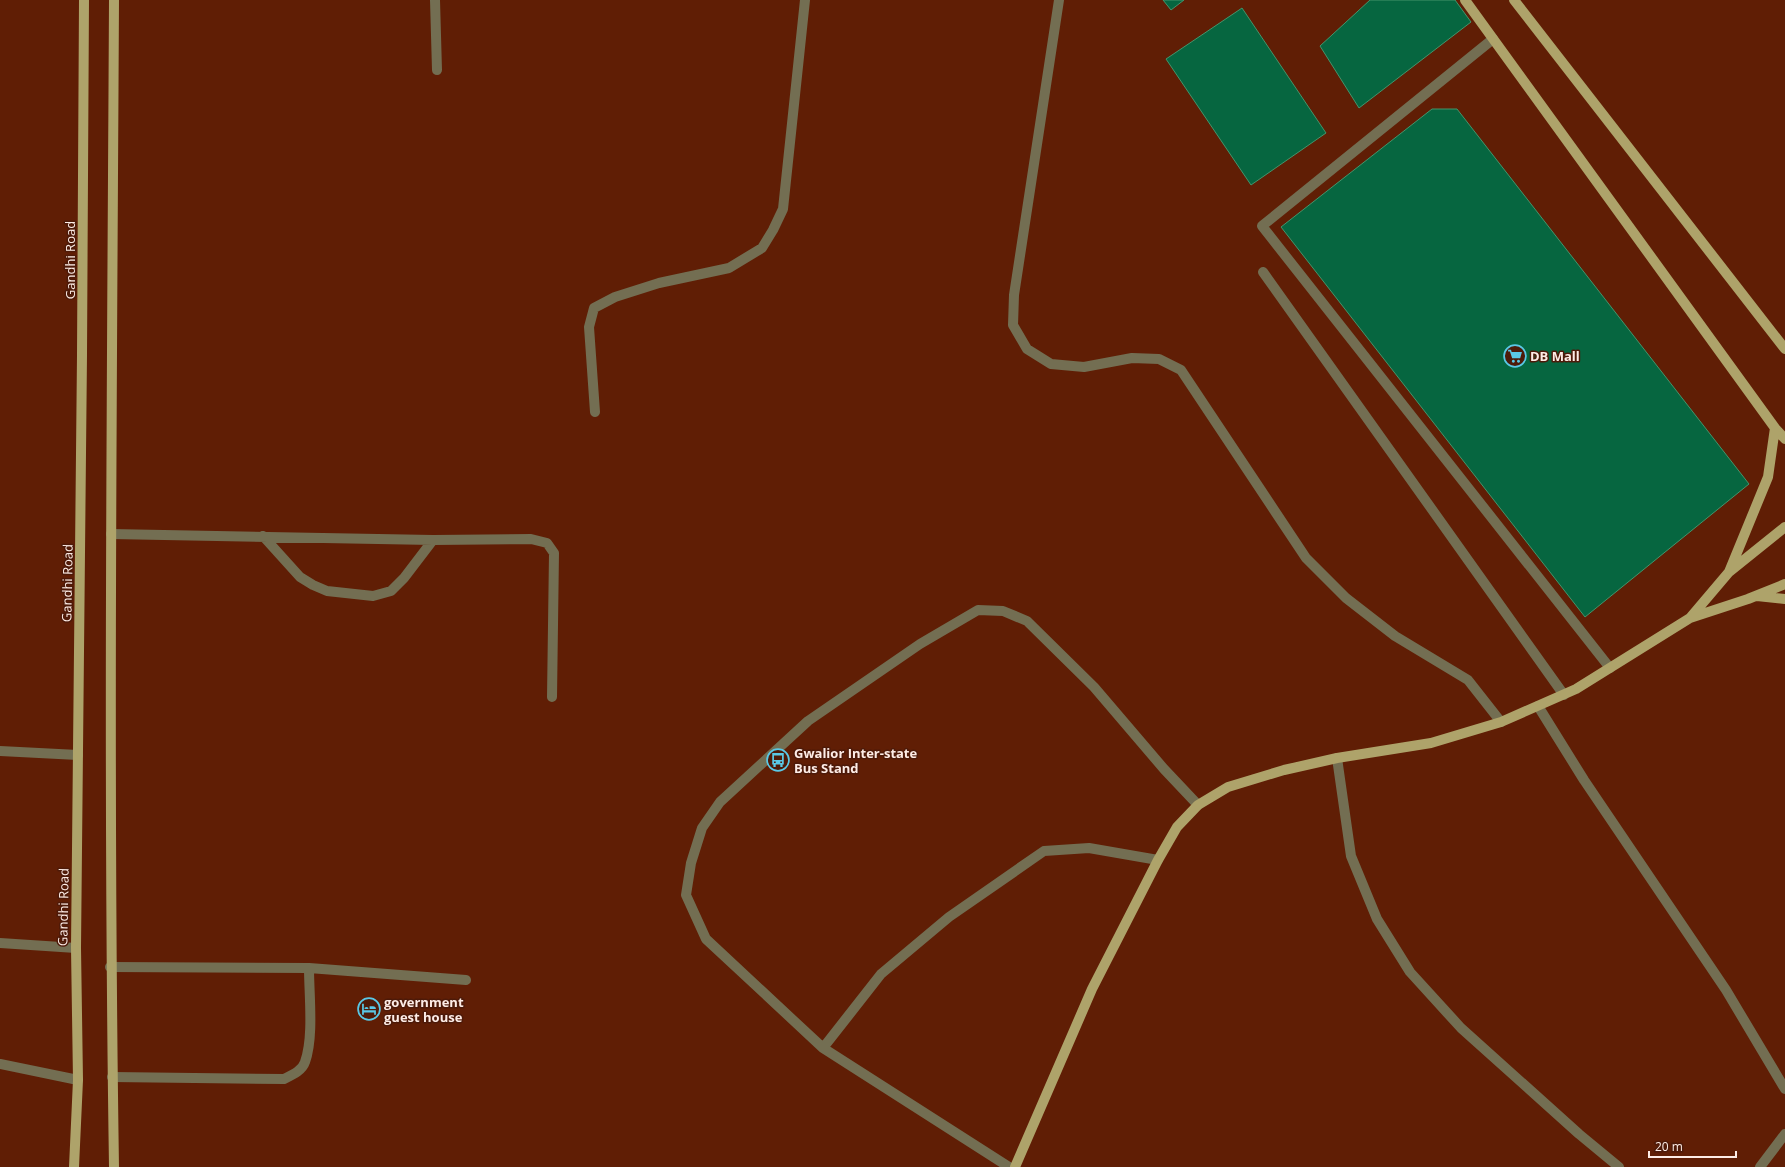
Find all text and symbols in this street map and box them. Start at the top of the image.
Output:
street label: Gandhi Road [61,221,79,299]
supermarket icon: DB Mall [1502,343,1528,369]
place label: DB Mall [1530,347,1580,365]
street label: Gandhi Road [57,544,77,622]
place label: Gwalior Inter-state Bus Stand [794,744,918,777]
bus stop icon: Gwalior Inter-state Bus Stand [765,747,791,773]
street label: Gandhi Road [53,868,73,946]
place label: government guest house [384,993,464,1026]
hotel icon: government guest house [356,996,382,1022]
scale bar [1649,1133,1736,1159]
text: 20 m [1655,1138,1683,1155]

